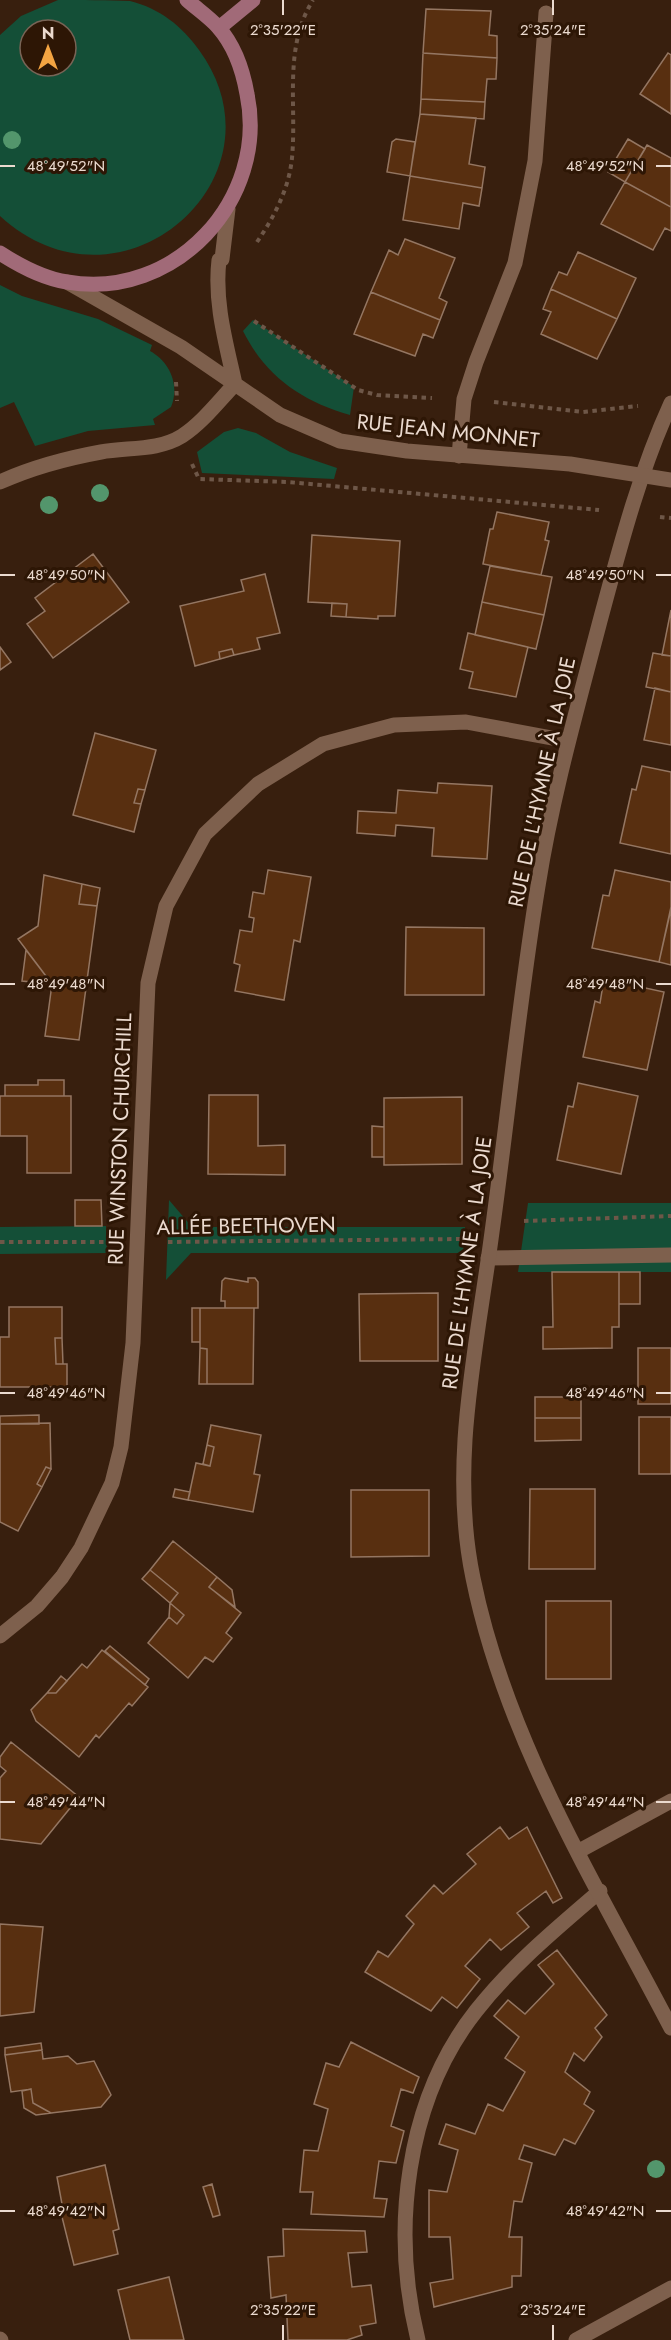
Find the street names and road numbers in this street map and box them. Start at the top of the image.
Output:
street label: RUE JEAN MONNET [355,407,541,456]
street label: RUE DE L'HYMNE À LA JOIE [501,654,583,910]
street label: RUE WINSTON CHURCHILL [101,1012,139,1266]
street label: RUE DE L'HYMNE À LA JOIE [434,1135,500,1391]
street label: ALLÉE BEETHOVEN [156,1209,336,1243]

